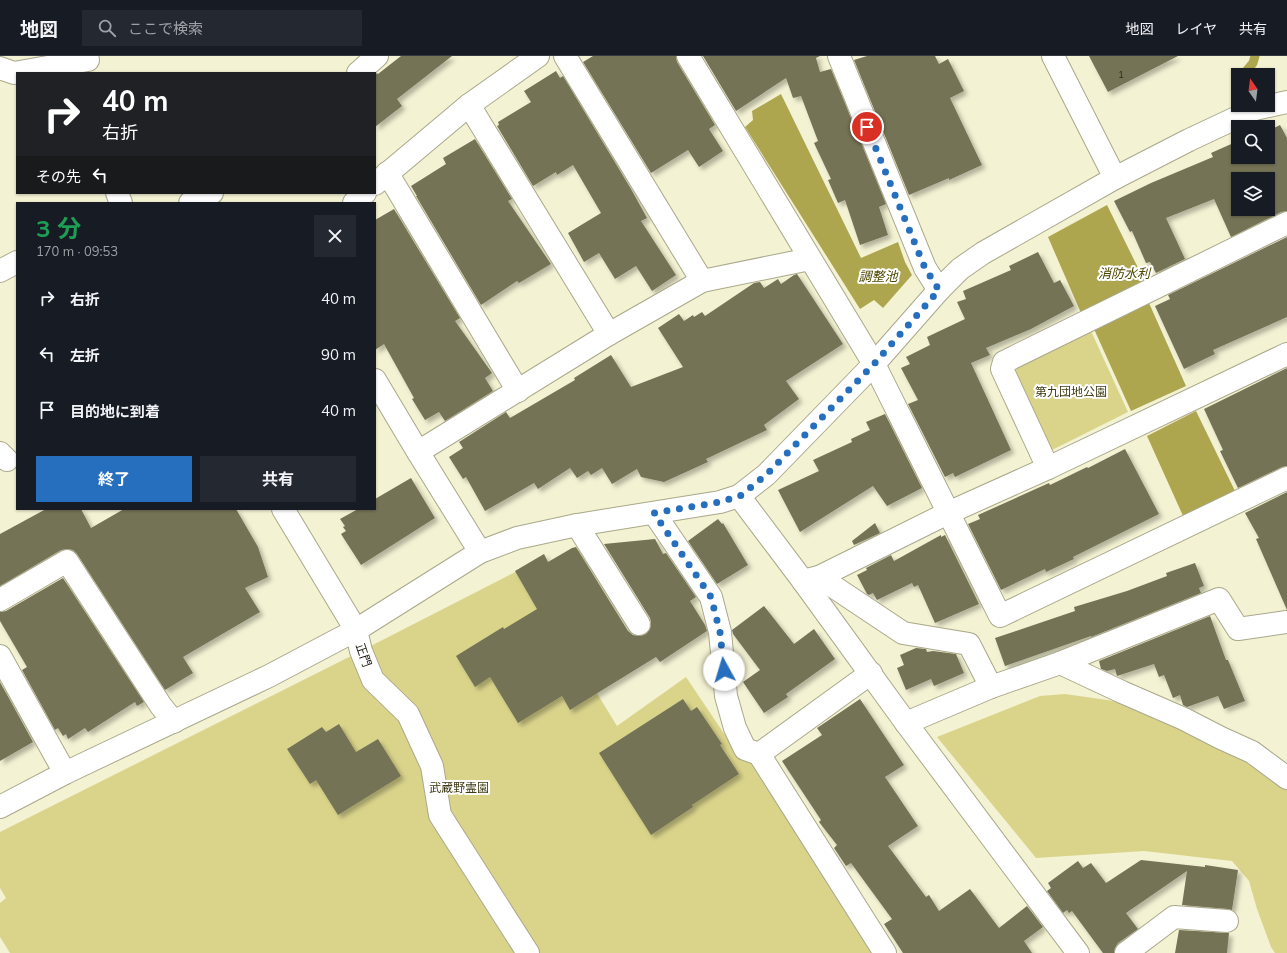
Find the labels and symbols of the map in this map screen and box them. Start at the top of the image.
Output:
house number: 1 [1118,68,1124,81]
north arrow [1231,68,1275,112]
pin [850,110,884,144]
water label: 消防水利 [1098,265,1152,281]
water label: 調整池 [858,268,899,284]
park label: 第九団地公園 [1035,384,1107,399]
street label: 正門 [353,641,375,669]
position arrow [703,649,745,691]
park label: 武蔵野霊園 [429,780,489,795]

